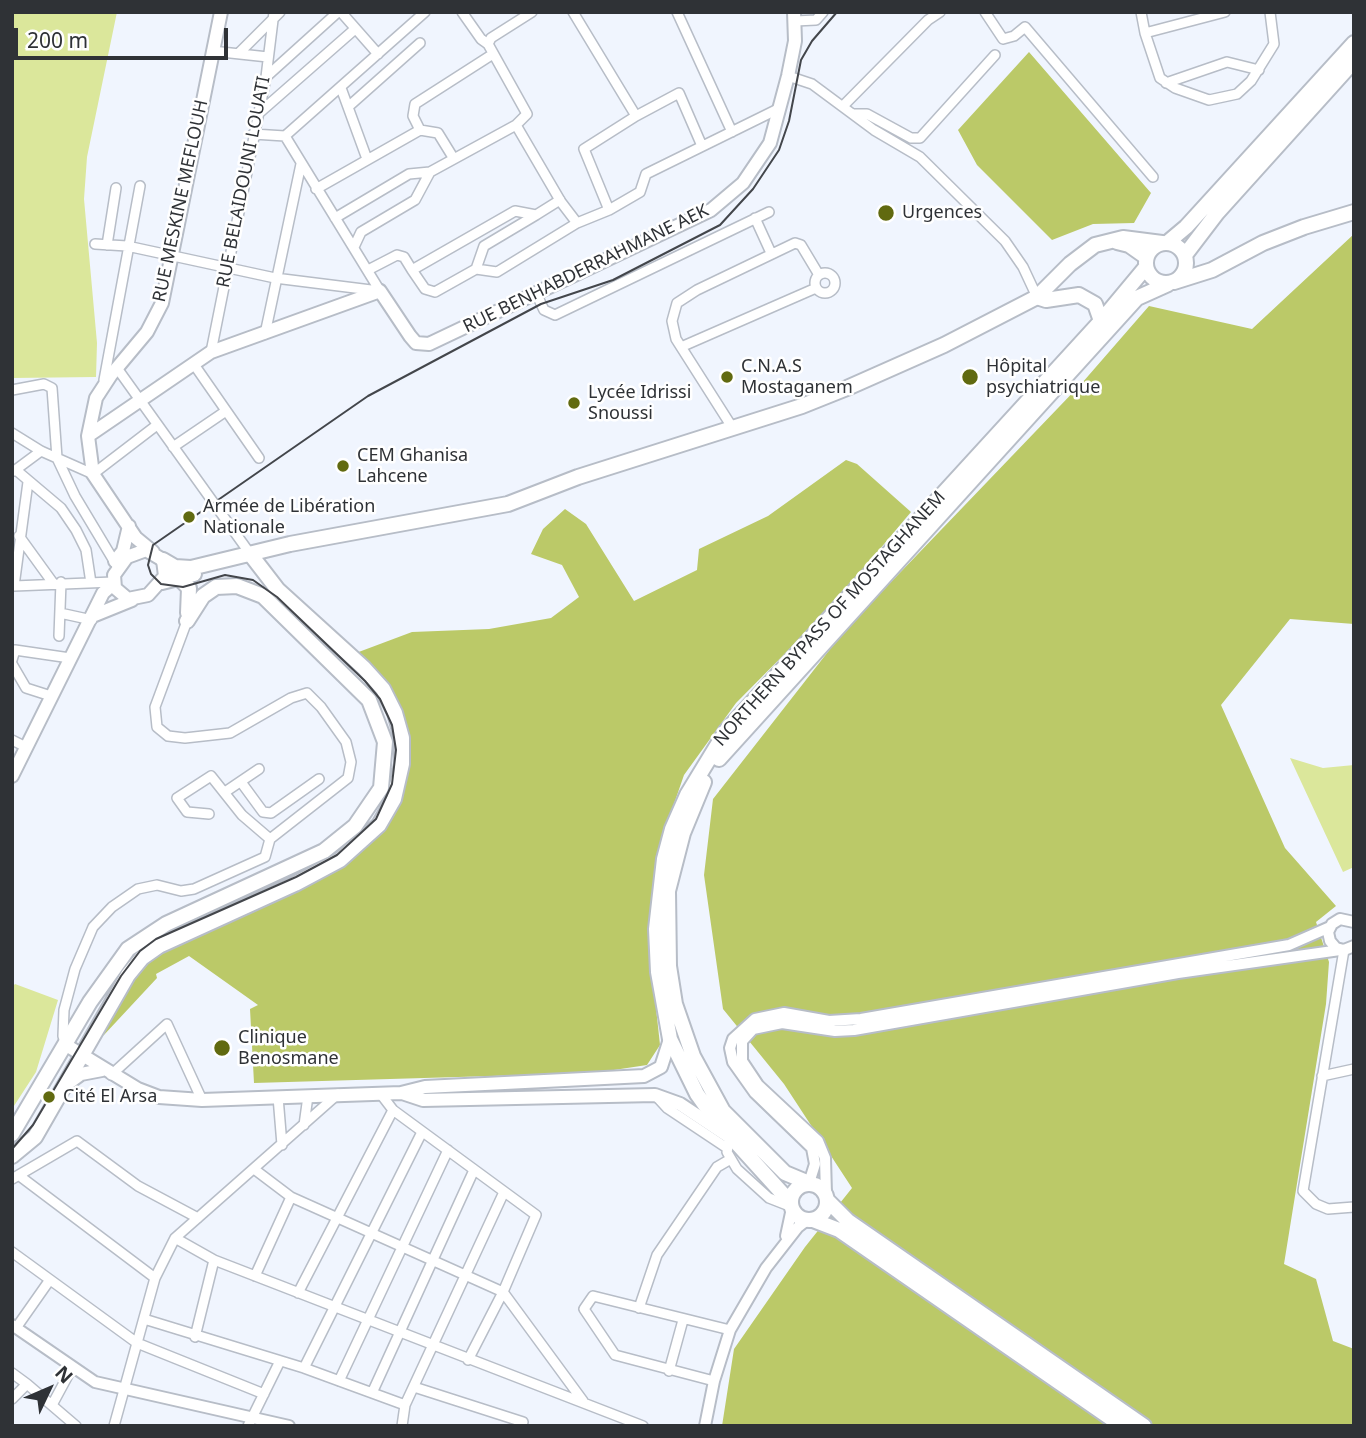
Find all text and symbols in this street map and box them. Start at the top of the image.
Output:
scale bar [18,14,231,58]
text: 200 m [27,26,88,54]
street label: RUE BELAIDOUNI LOUATI [213,74,275,290]
street label: RUE MESKINE MEFLOUH [149,98,213,304]
street label: RUE BENHABDERRAHMANE AEK [460,200,712,338]
place label: Urgences [902,202,982,224]
marker: Urgences [876,203,896,223]
place label: C.N.A.S Mostaganem [741,356,853,398]
place label: Hôpital psychiatrique [986,356,1100,398]
marker: Hôpital psychiatrique [960,367,980,387]
marker: C.N.A.S Mostaganem [719,369,735,385]
place label: Lycée Idrissi Snoussi [588,382,691,424]
marker: Lycée Idrissi Snoussi [566,395,582,411]
place label: CEM Ghanisa Lahcene [357,445,468,488]
marker: CEM Ghanisa Lahcene [335,458,351,474]
street label: NORTHERN BYPASS OF MOSTAGHANEM [710,487,950,751]
place label: Armée de Libération Nationale [203,496,375,538]
marker: Armée de Libération Nationale [181,509,197,525]
place label: Clinique Benosmane [238,1027,339,1070]
marker: Clinique Benosmane [212,1038,232,1058]
place label: Cité El Arsa [63,1086,157,1108]
marker: Cité El Arsa [41,1089,57,1105]
north arrow [14,1354,84,1424]
text: N [49,1360,79,1389]

